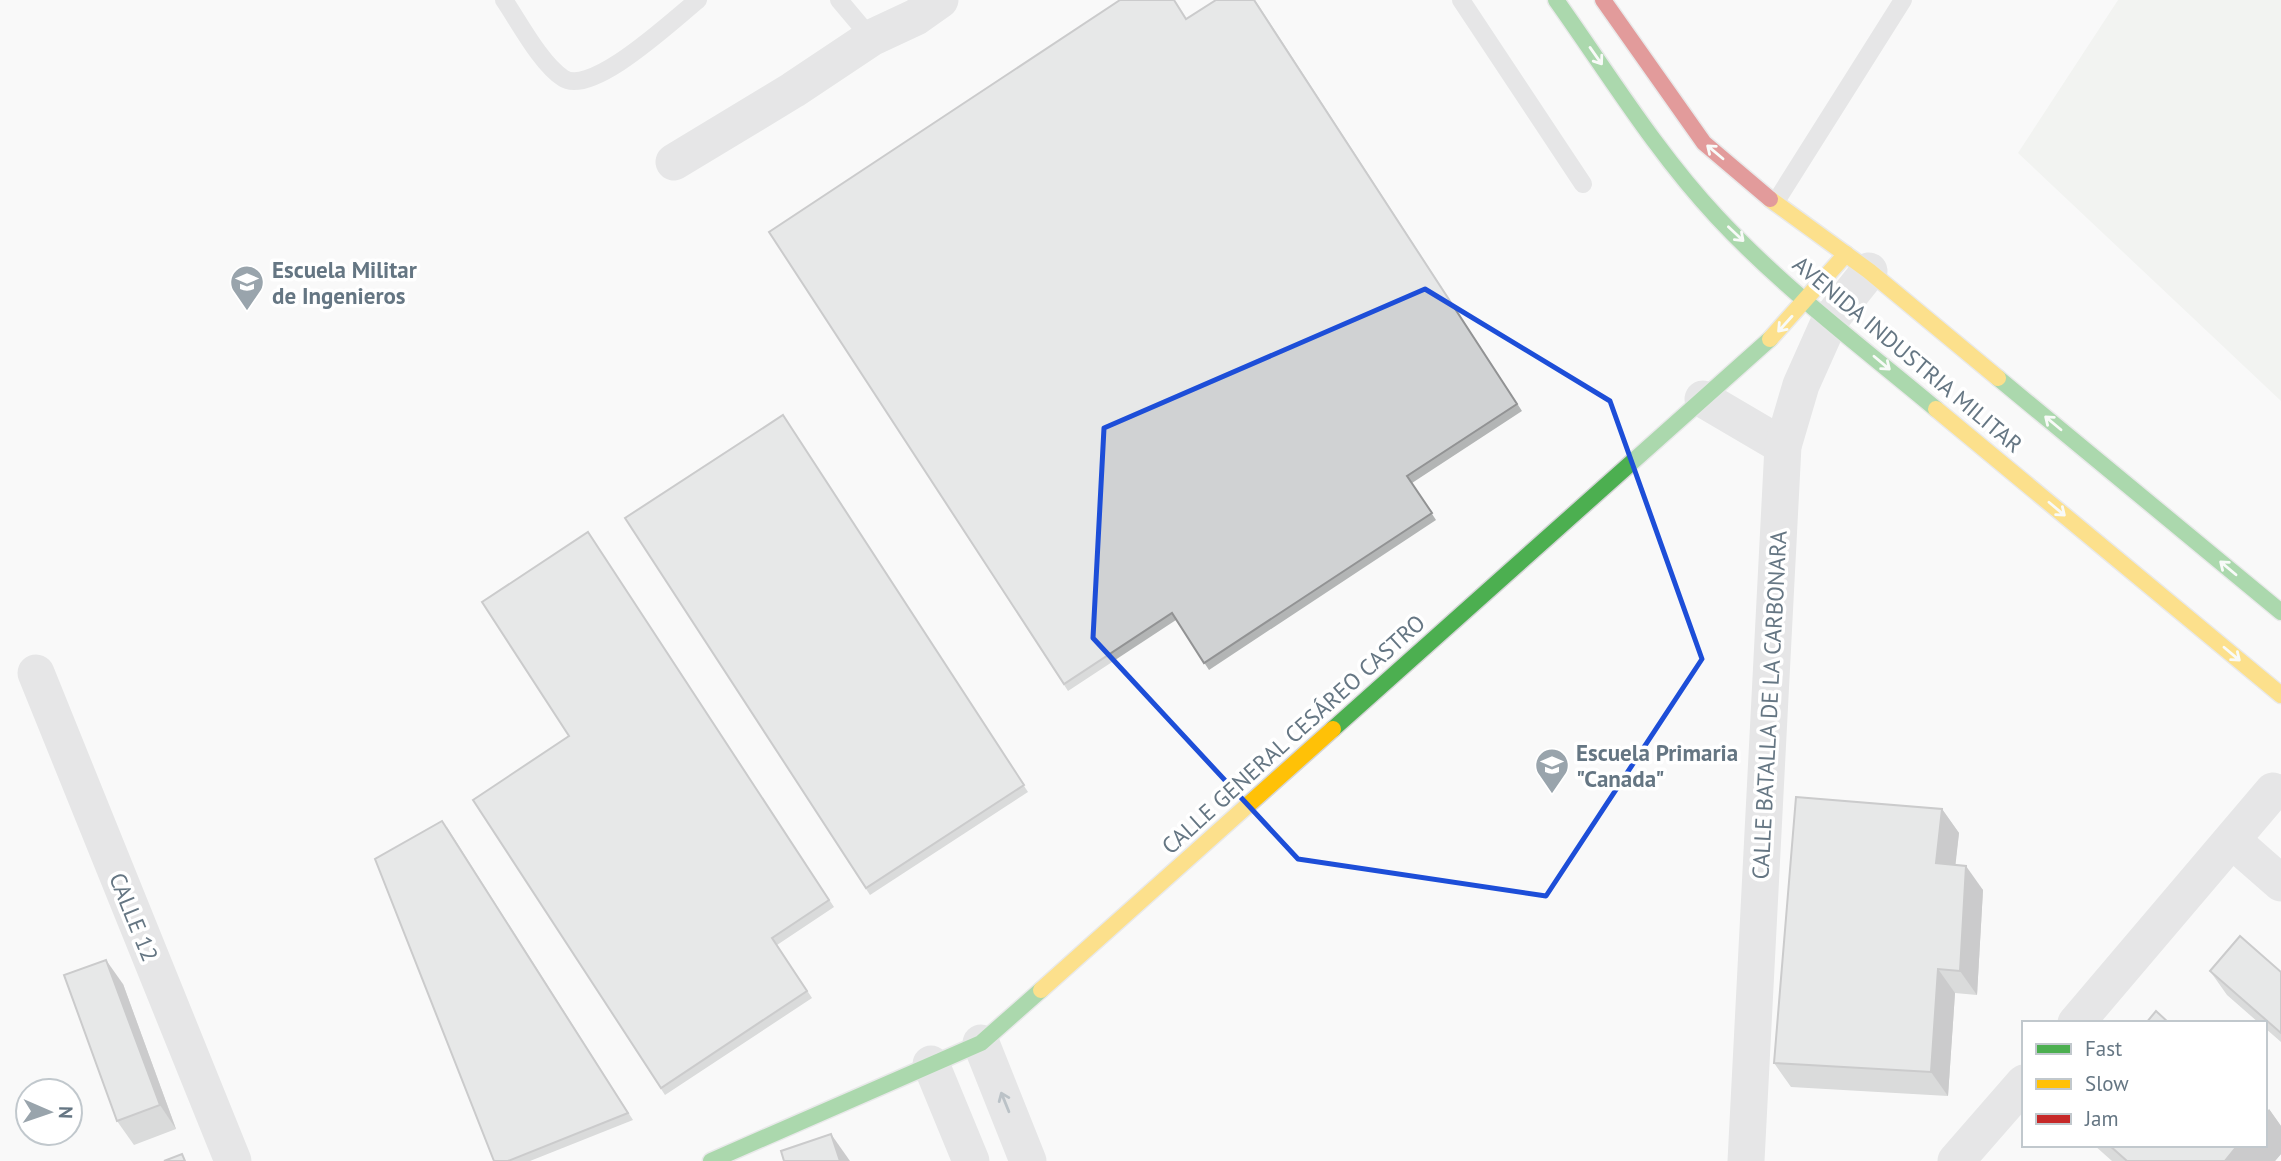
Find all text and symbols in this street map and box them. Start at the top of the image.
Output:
one-way arrow [1589,46,1603,65]
one-way arrow [1706,144,1724,160]
one-way arrow [1727,226,1744,243]
street label: AVENIDA INDUSTRIA MILITAR [1787,249,2029,459]
place label: Escuela Militar de Ingenieros [272,255,418,310]
school or university icon: Escuela Militar de Ingenieros [228,263,266,312]
one-way arrow [1777,315,1793,333]
one-way arrow [1873,355,1891,371]
one-way arrow [2044,415,2062,431]
one-way arrow [2048,500,2066,516]
street label: CALLE BATALLA DE LA CARBONARA [1745,529,1793,880]
one-way arrow [2220,560,2238,576]
street label: CALLE GENERAL CESÁREO CASTRO [1155,608,1431,860]
one-way arrow [2222,646,2240,662]
place label: Escuela Primaria "Canada" [1576,738,1738,793]
school or university icon: Escuela Primaria "Canada" [1533,746,1571,795]
street label: CALLE 12 [103,868,165,966]
legend [2022,1021,2267,1147]
text: Fast [2085,1035,2122,1062]
text: Slow [2085,1070,2129,1097]
north arrow [14,1077,84,1147]
one-way arrow [997,1091,1010,1113]
text: Jam [2084,1105,2119,1132]
text: N [54,1106,78,1119]

